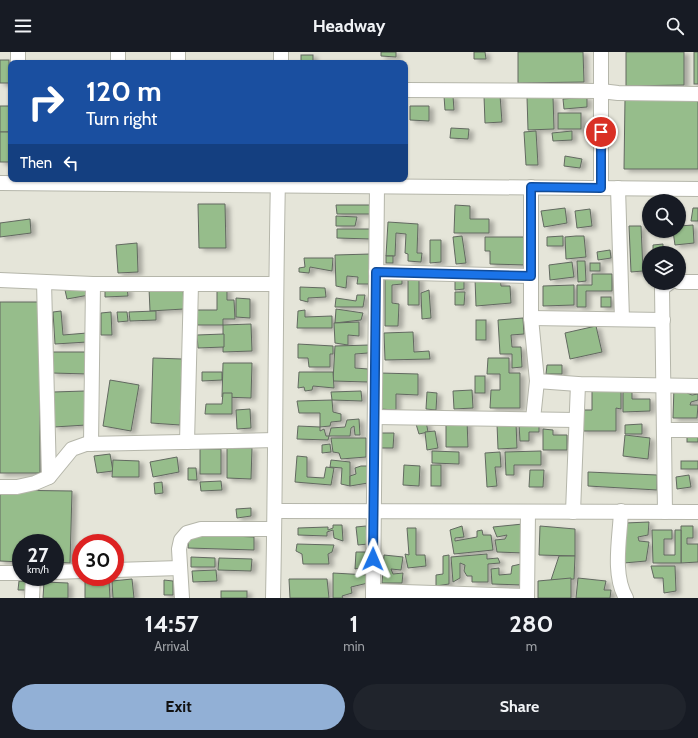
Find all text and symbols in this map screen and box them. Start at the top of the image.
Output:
icon: menu [12,15,34,37]
text: Headway [313,15,385,37]
icon: search [664,15,686,37]
text: 120 m [86,74,162,108]
icon: right [20,76,72,128]
text: Turn right [86,108,157,130]
pin [584,115,618,149]
icon: arrive [590,121,612,143]
icon: left [60,152,82,174]
text: Then [20,154,52,172]
map controls [642,194,686,290]
button: search [642,194,686,238]
button: layers [642,246,686,290]
speed limit sign: 30 [72,534,124,586]
position arrow [352,538,394,580]
text: 27 [28,543,48,567]
text: km/h [27,563,49,576]
text: 14:57 [145,609,199,638]
text: 1 [350,609,358,638]
text: 280 [509,609,553,638]
text: Arrival [154,638,189,654]
text: min [343,638,365,654]
text: m [526,638,537,654]
button: Exit [12,684,345,730]
button: Share [353,684,686,730]

